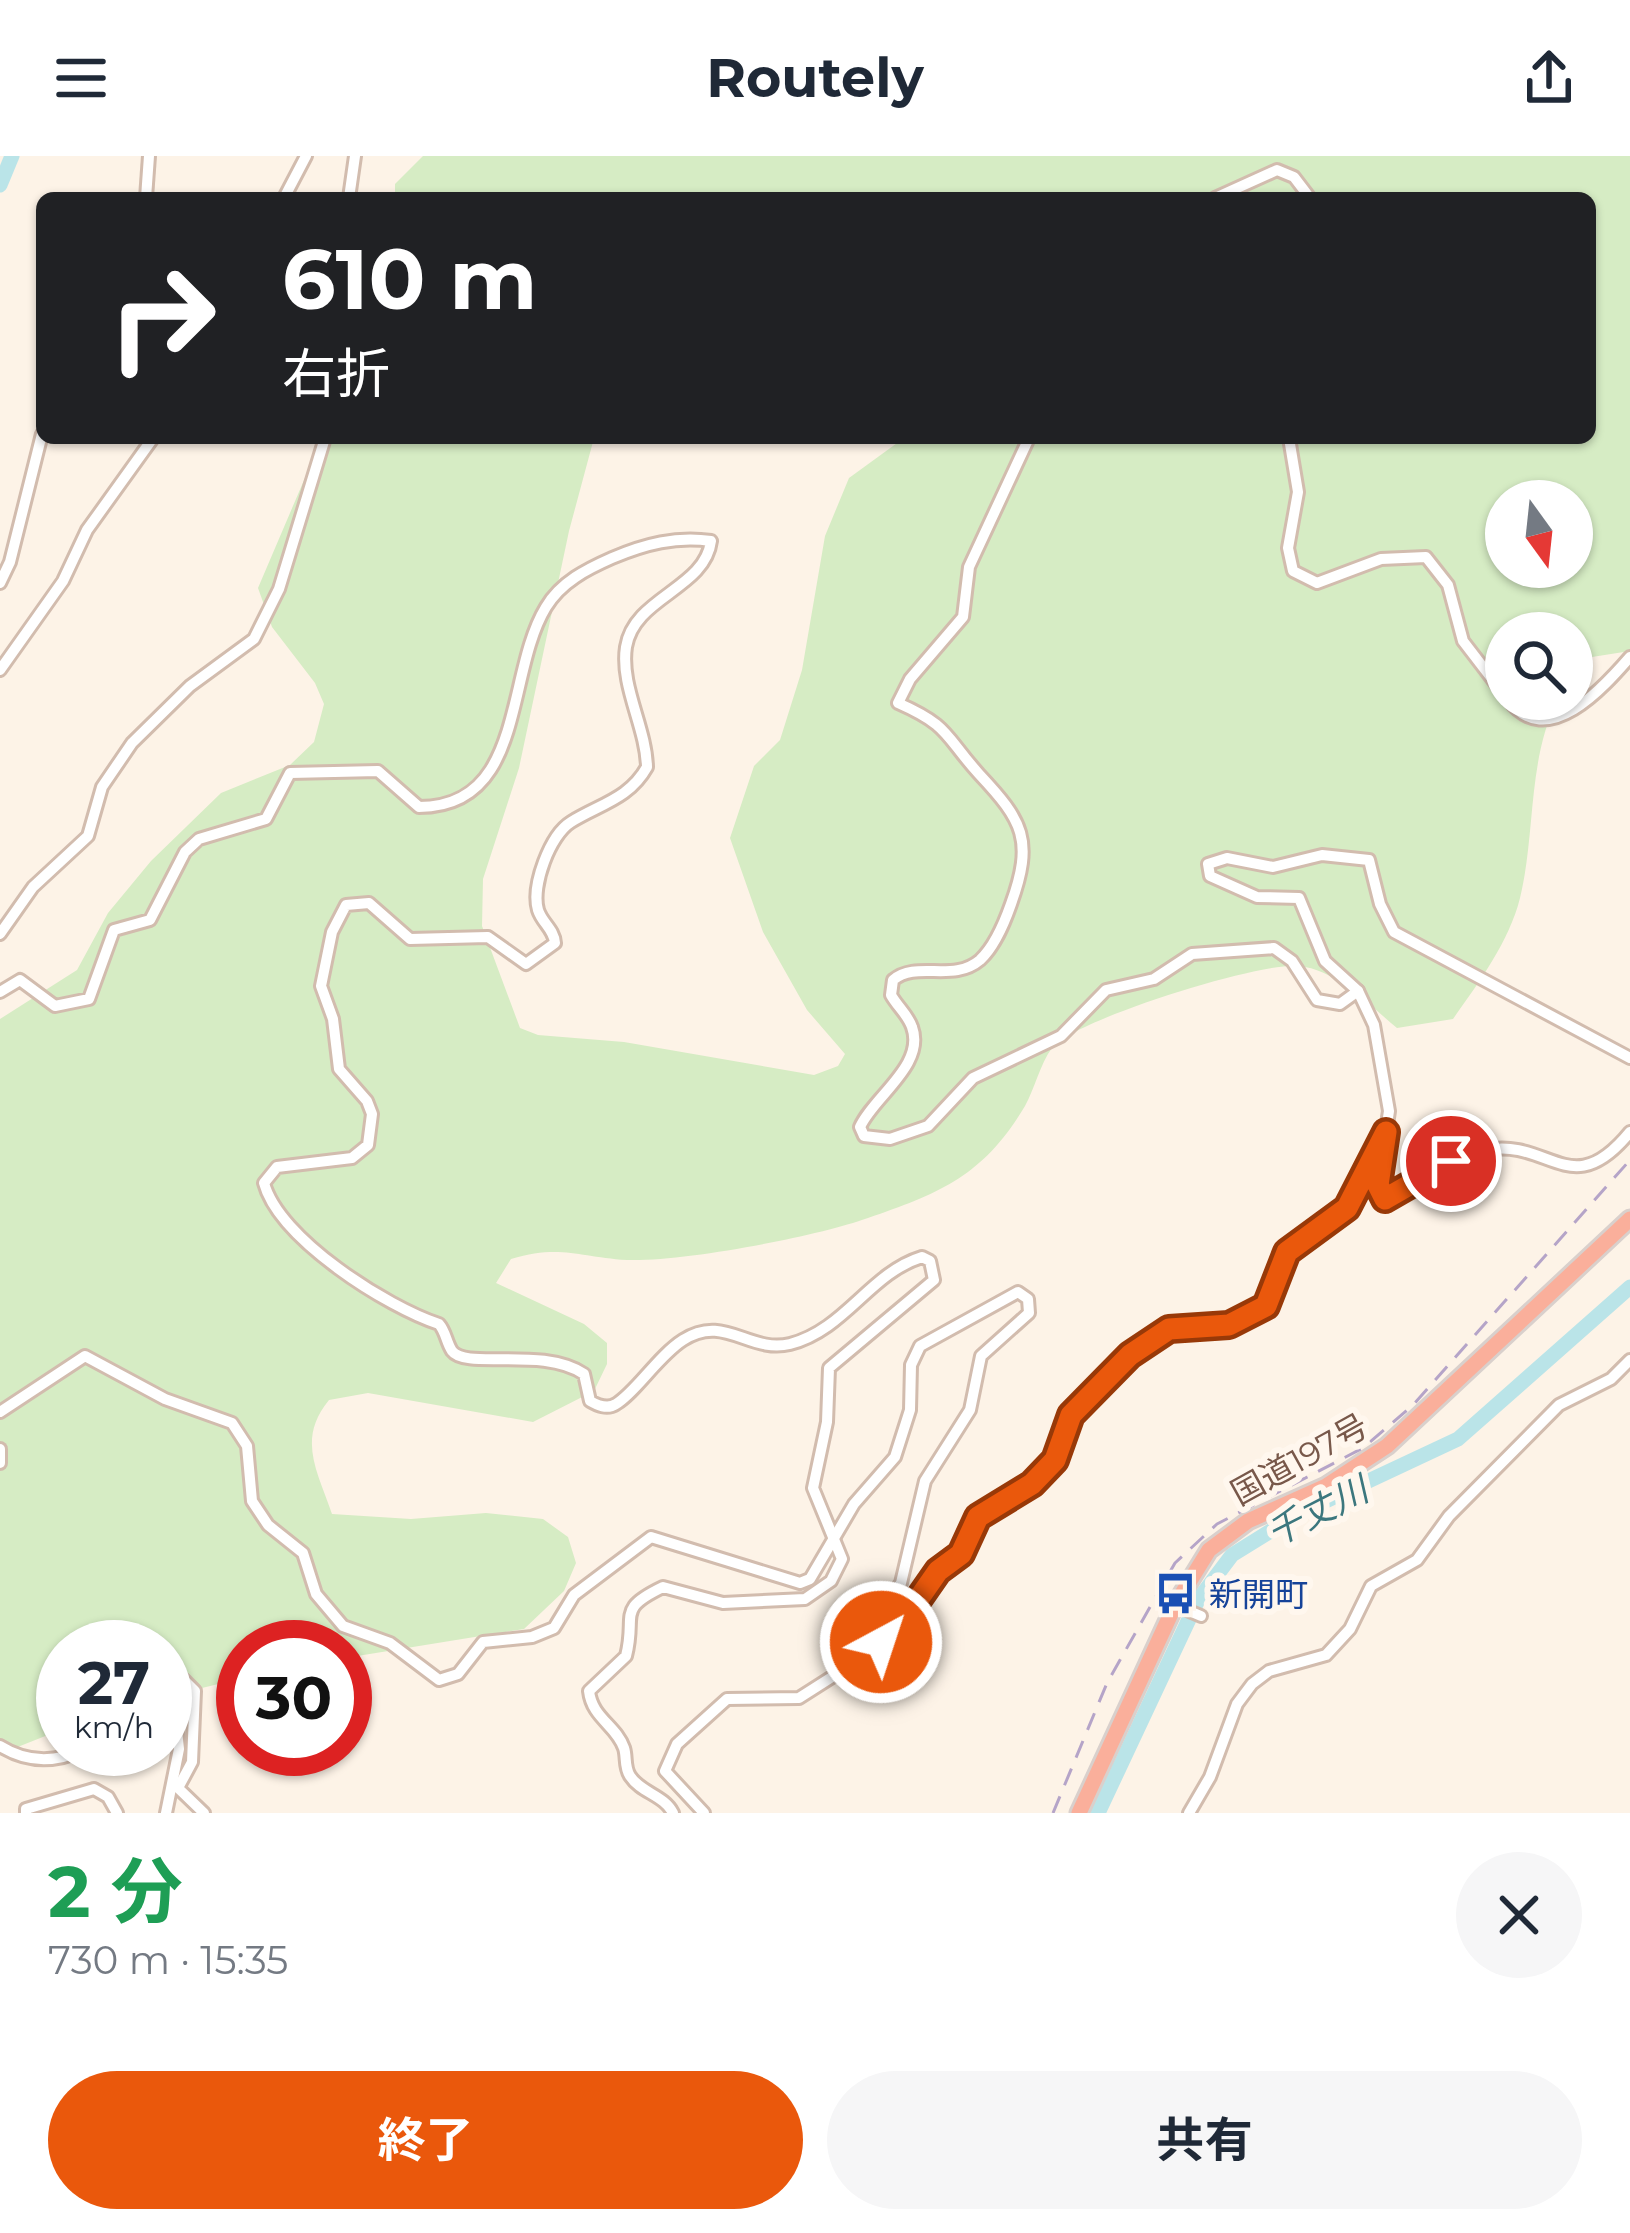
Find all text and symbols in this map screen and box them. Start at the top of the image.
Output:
icon: menu [48,45,114,111]
text: Routely [706,45,924,111]
icon: share [1516,45,1582,111]
text: 610 m [282,228,537,330]
icon: right [84,240,240,396]
text: 右折 [282,341,390,407]
north arrow [1485,480,1593,588]
map controls [1485,480,1593,720]
button: search [1485,612,1593,720]
pin [1400,1110,1502,1212]
icon: arrive [1418,1128,1484,1194]
street label: 国道197号 [1224,1405,1374,1513]
water label: 千丈川 [1259,1465,1379,1555]
bus stop icon: 新開町 [1152,1571,1198,1617]
place label: 新開町 [1209,1574,1308,1614]
position arrow [818,1579,944,1705]
speed limit sign: 30 [216,1620,372,1776]
text: 27 [78,1646,150,1719]
text: km/h [74,1709,154,1746]
text: 2 分 [48,1847,183,1935]
button: close [1456,1852,1582,1978]
text: 730 m · 15:35 [48,1936,288,1984]
button: 終了 [48,2071,803,2209]
button: 共有 [827,2071,1582,2209]

